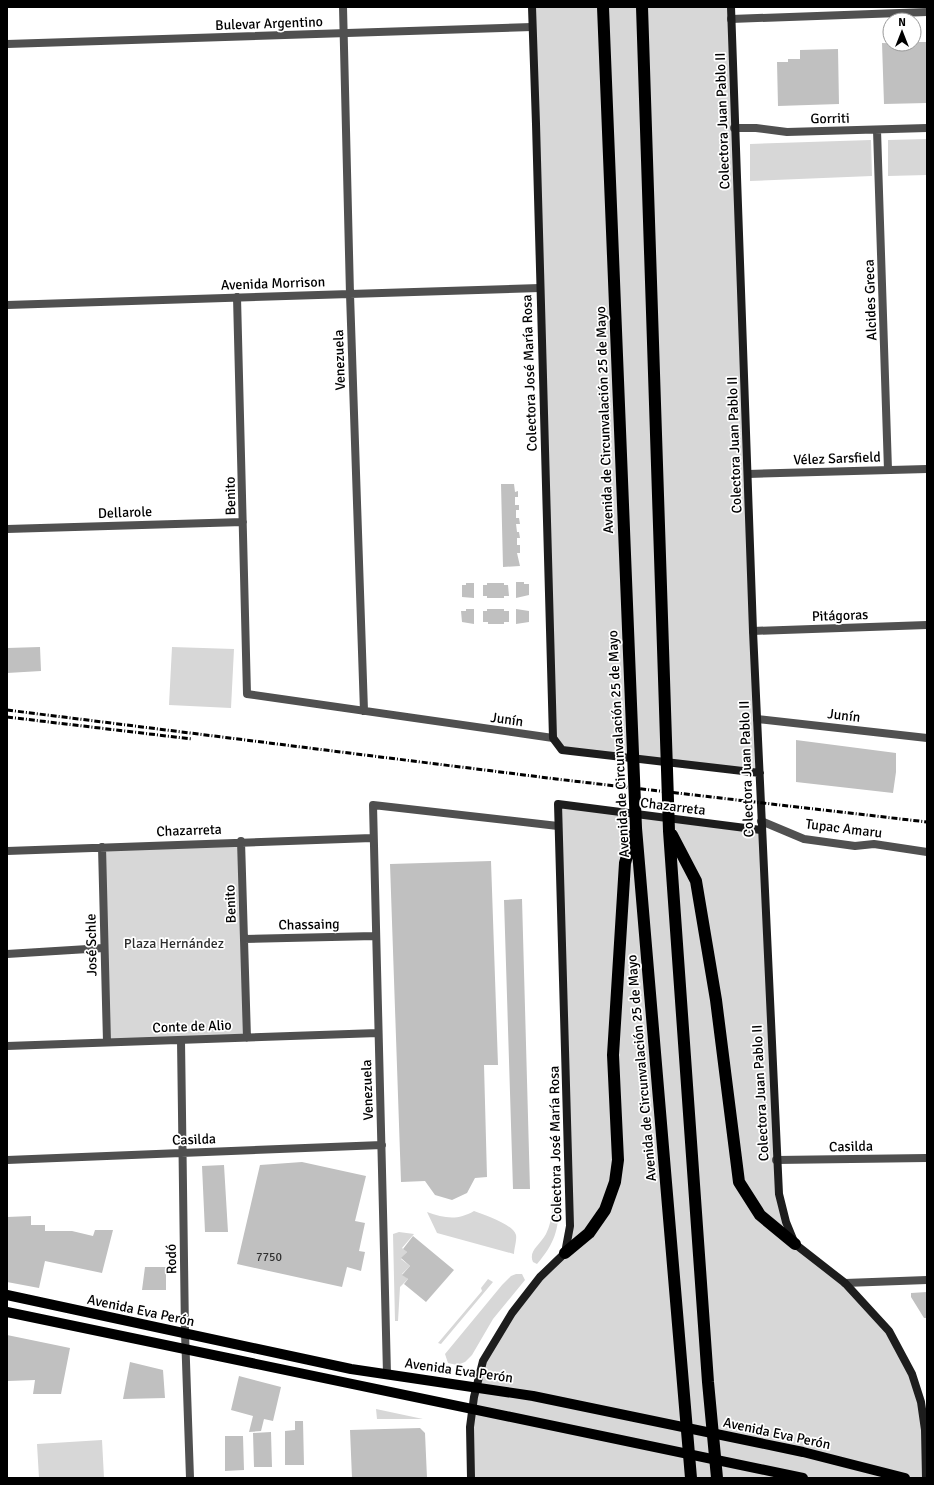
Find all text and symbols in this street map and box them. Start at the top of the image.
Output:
north arrow [882,12,922,52]
street label: Bulevar Argentino [215,13,323,34]
text: N [898,16,906,29]
street label: Colectora Juan Pablo II [712,52,733,190]
street label: Gorriti [810,110,850,127]
street label: Alcides Greca [861,259,880,341]
street label: Avenida Morrison [220,273,326,294]
street label: Colectora José María Rosa [518,294,541,452]
street label: Avenida de Circunvalación 25 de Mayo [592,306,617,534]
street label: Venezuela [330,329,349,391]
street label: Colectora Juan Pablo II [724,376,745,514]
street label: Vélez Sarsfield [793,448,881,469]
street label: Benito [222,476,239,516]
street label: Dellarole [98,503,153,522]
street label: Pitágoras [811,606,869,625]
street label: Avenida de Circunvalación 25 de Mayo [604,630,633,858]
street label: Colectora Juan Pablo II [736,700,757,838]
street label: Junín [827,705,861,726]
street label: Junín [489,709,524,730]
street label: Chazarreta [639,794,707,819]
street label: Tupac Amaru [805,815,883,842]
street label: Chazarreta [156,821,222,840]
street label: Benito [221,884,240,924]
street label: José Schle [82,913,101,977]
street label: Chassaing [278,915,340,934]
park label: Plaza Hernández [124,935,224,952]
street label: Avenida de Circunvalación 25 de Mayo [623,954,660,1182]
street label: Conte de Alio [152,1017,232,1036]
street label: Colectora Juan Pablo II [748,1024,773,1162]
street label: Venezuela [358,1059,377,1121]
street label: Colectora José María Rosa [546,1065,565,1223]
street label: Casilda [172,1130,216,1149]
street label: Casilda [829,1138,873,1155]
street label: Rodó [163,1244,180,1274]
house number: 7750 [256,1250,282,1265]
street label: Avenida Eva Perón [86,1291,196,1330]
street label: Avenida Eva Perón [404,1354,514,1387]
street label: Avenida Eva Perón [722,1414,832,1453]

